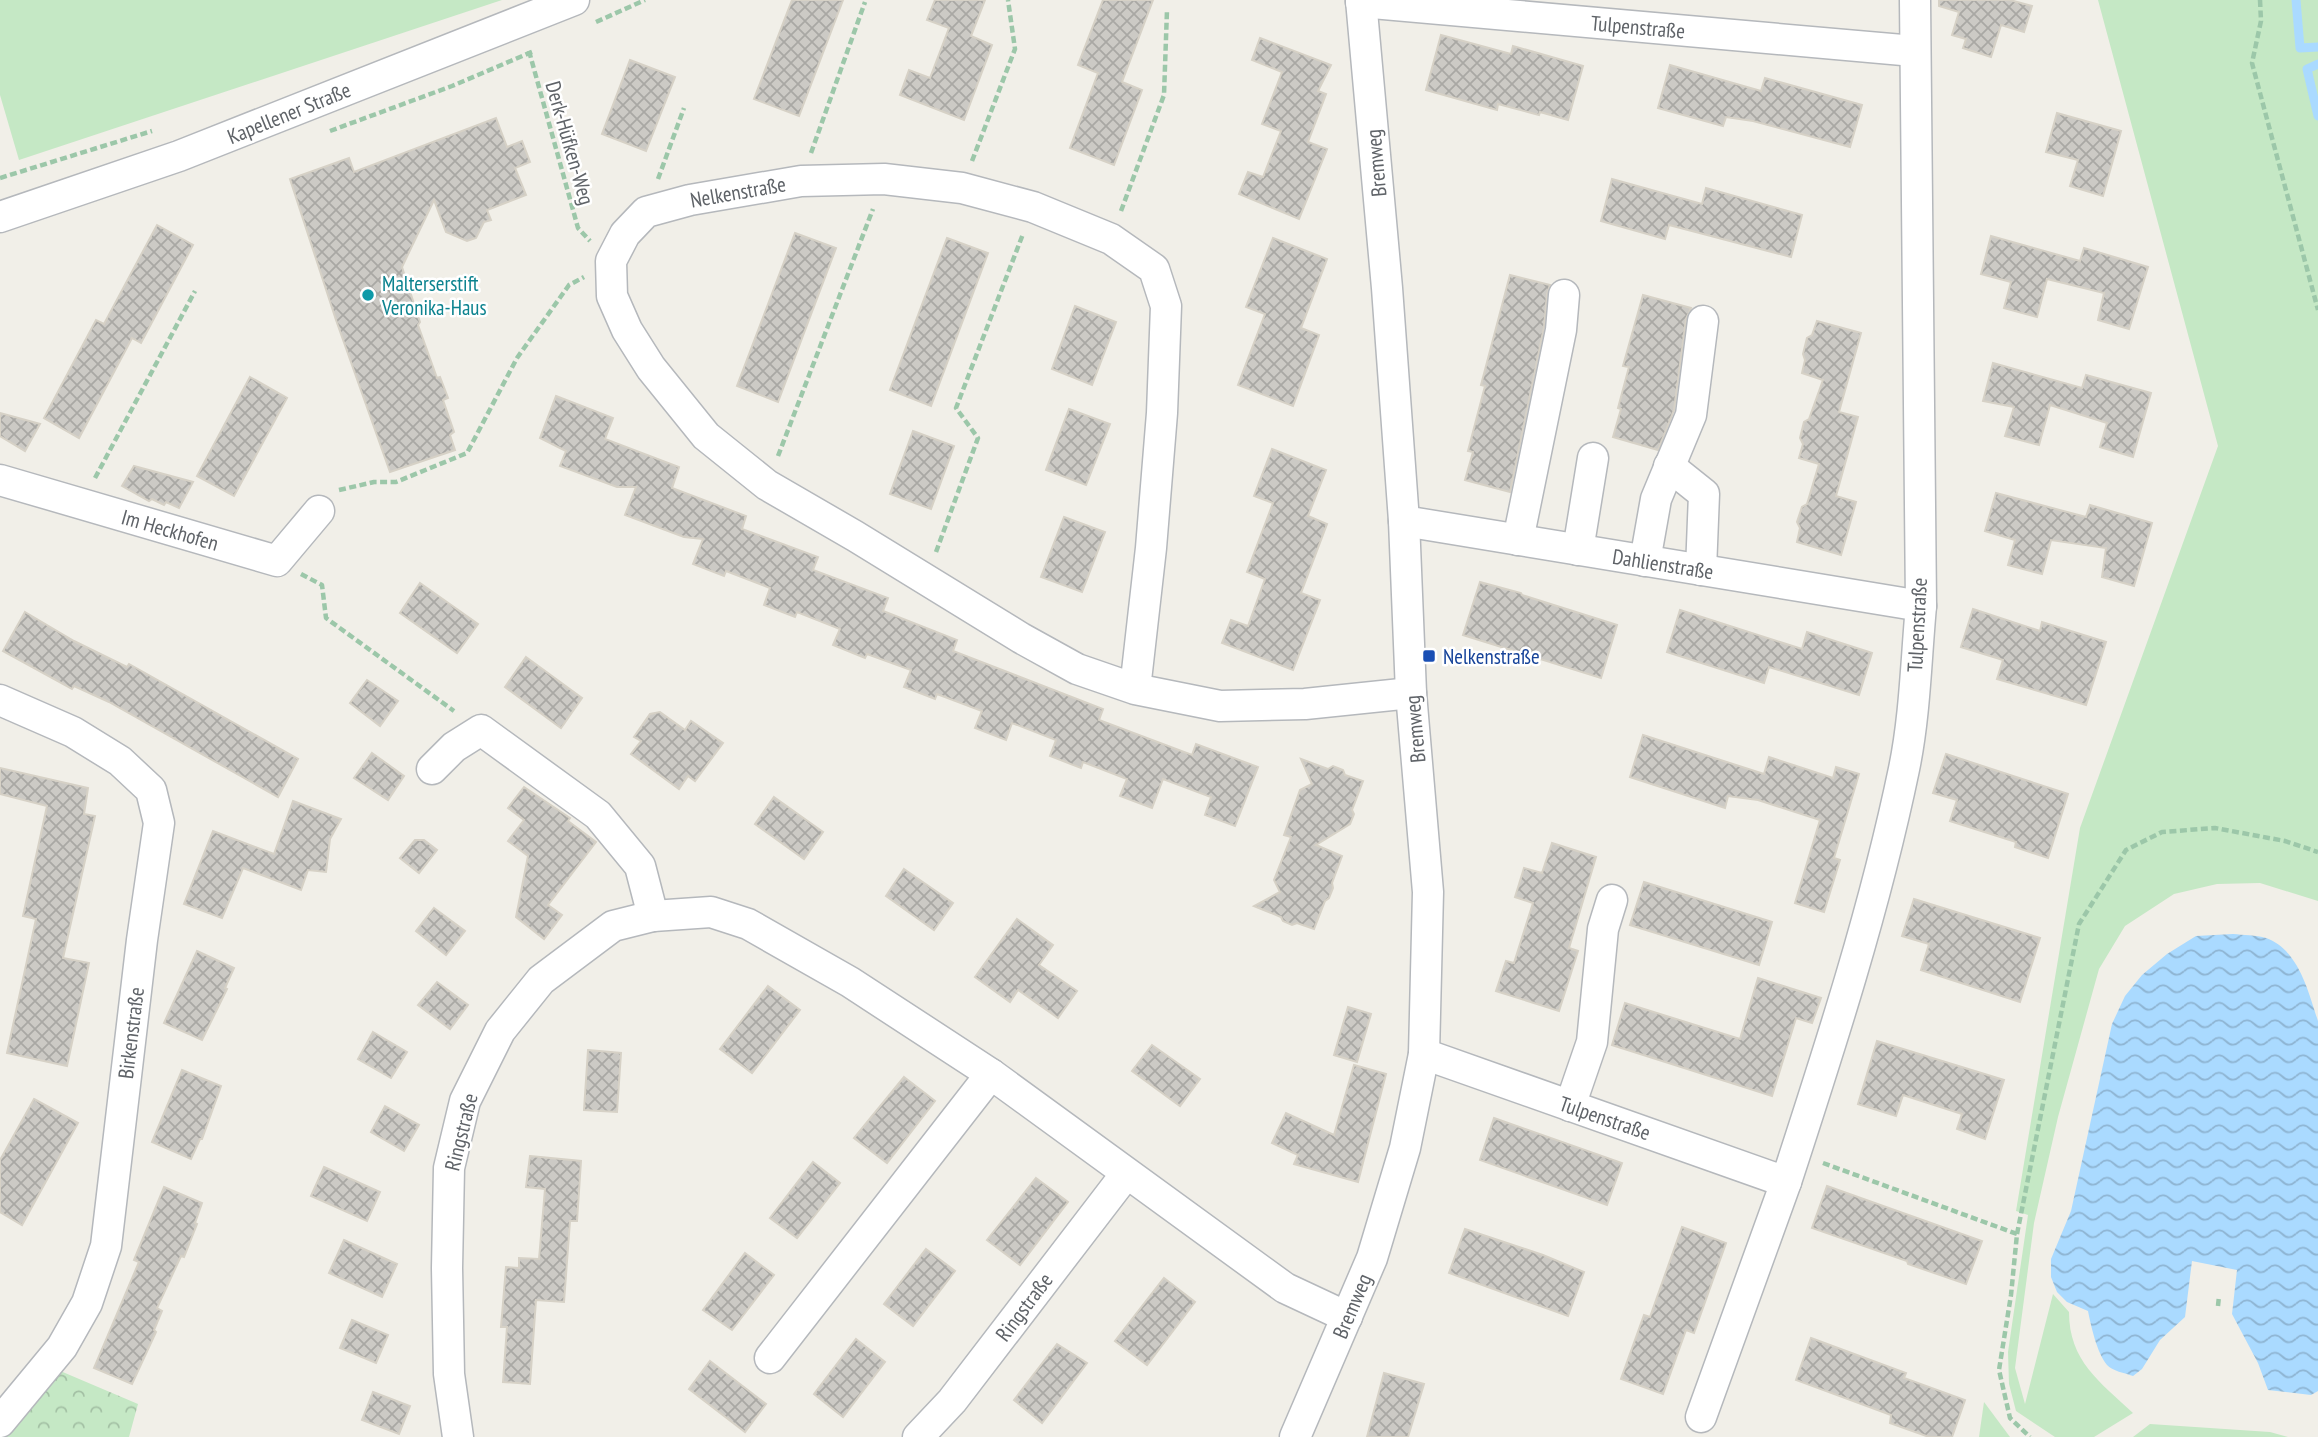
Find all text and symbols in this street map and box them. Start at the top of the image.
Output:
street label: Tulpenstraße [1590,9,1686,45]
street label: Kapellener Straße [223,76,355,150]
street label: Derk-Hüfken-Weg [539,78,601,208]
street label: Bremweg [1360,128,1392,198]
street label: Nelkenstraße [688,170,788,214]
place label: Malterserstift Veronika-Haus [381,270,487,321]
marker: Malterserstift Veronika-Haus [360,287,376,303]
street label: Im Heckhofen [118,503,222,557]
street label: Dahlienstraße [1611,543,1715,585]
street label: Tulpenstraße [1901,577,1933,673]
place label: Nelkenstraße [1443,643,1540,670]
marker: Nelkenstraße [1421,648,1437,664]
street label: Bremweg [1399,694,1431,764]
street label: Birkenstraße [112,986,150,1080]
street label: Ringstraße [438,1090,484,1174]
street label: Tulpenstraße [1556,1090,1654,1146]
street label: Ringstraße [989,1267,1059,1347]
street label: Bremweg [1326,1270,1378,1342]

